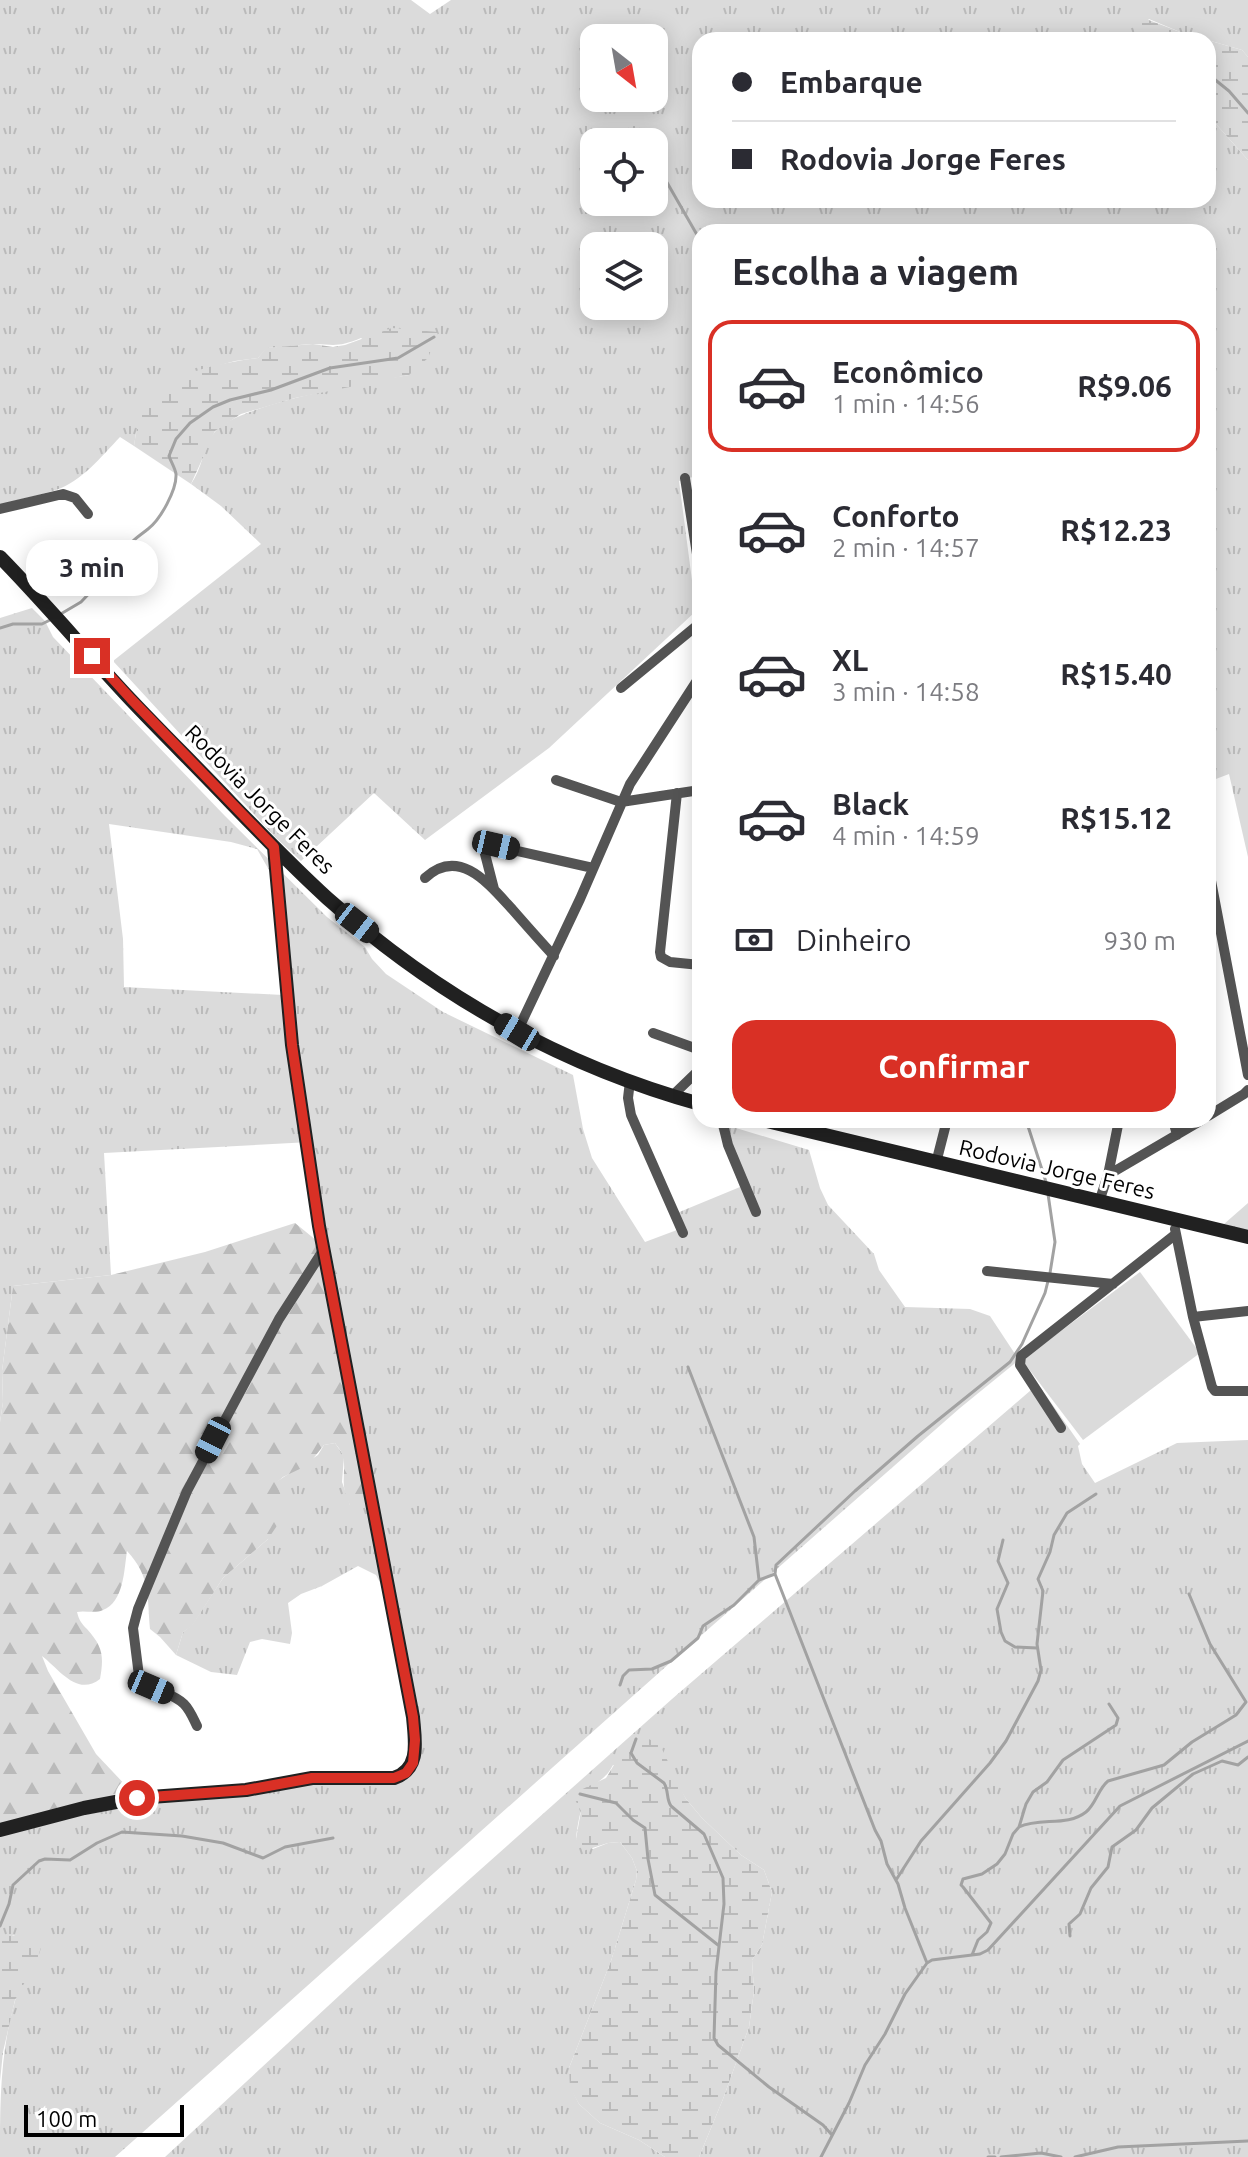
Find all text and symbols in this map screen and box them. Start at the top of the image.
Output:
north arrow [580,24,668,112]
map controls [580,24,668,320]
text: Embarque [780,65,923,99]
button: locate [580,128,668,216]
text: Rodovia Jorge Feres [780,142,1066,176]
button: layers [580,232,668,320]
text: Escolha a viagem [732,251,1019,292]
icon: car [736,350,808,422]
text: Econômico [832,355,984,389]
text: R$9.06 [1077,369,1172,403]
text: 1 min · 14:56 [832,389,980,418]
icon: car [736,494,808,566]
text: Conforto [832,499,960,533]
text: R$12.23 [1060,513,1172,547]
text: 2 min · 14:57 [832,533,980,562]
callout: 3 min [26,540,158,596]
text: 3 min [59,553,125,582]
route end [74,638,110,674]
icon: car [736,638,808,710]
text: XL [832,643,868,677]
text: R$15.40 [1060,657,1172,691]
text: 3 min · 14:58 [832,677,980,706]
street label: Rodovia Jorge Feres [181,719,340,878]
icon: car [736,782,808,854]
text: Black [832,787,909,821]
text: R$15.12 [1060,801,1172,835]
text: 4 min · 14:59 [832,821,980,850]
car [470,828,522,862]
car [331,899,383,947]
icon: cash [732,918,776,962]
text: Dinheiro [796,923,911,957]
text: 930 m [1104,926,1176,955]
car [490,1009,544,1055]
button: Confirmar [732,1020,1176,1112]
street label: Rodovia Jorge Feres [957,1134,1157,1203]
car [191,1413,235,1467]
car [124,1667,178,1707]
route start [119,1780,155,1816]
scale bar [24,2101,184,2137]
text: 100 m [36,2106,97,2131]

